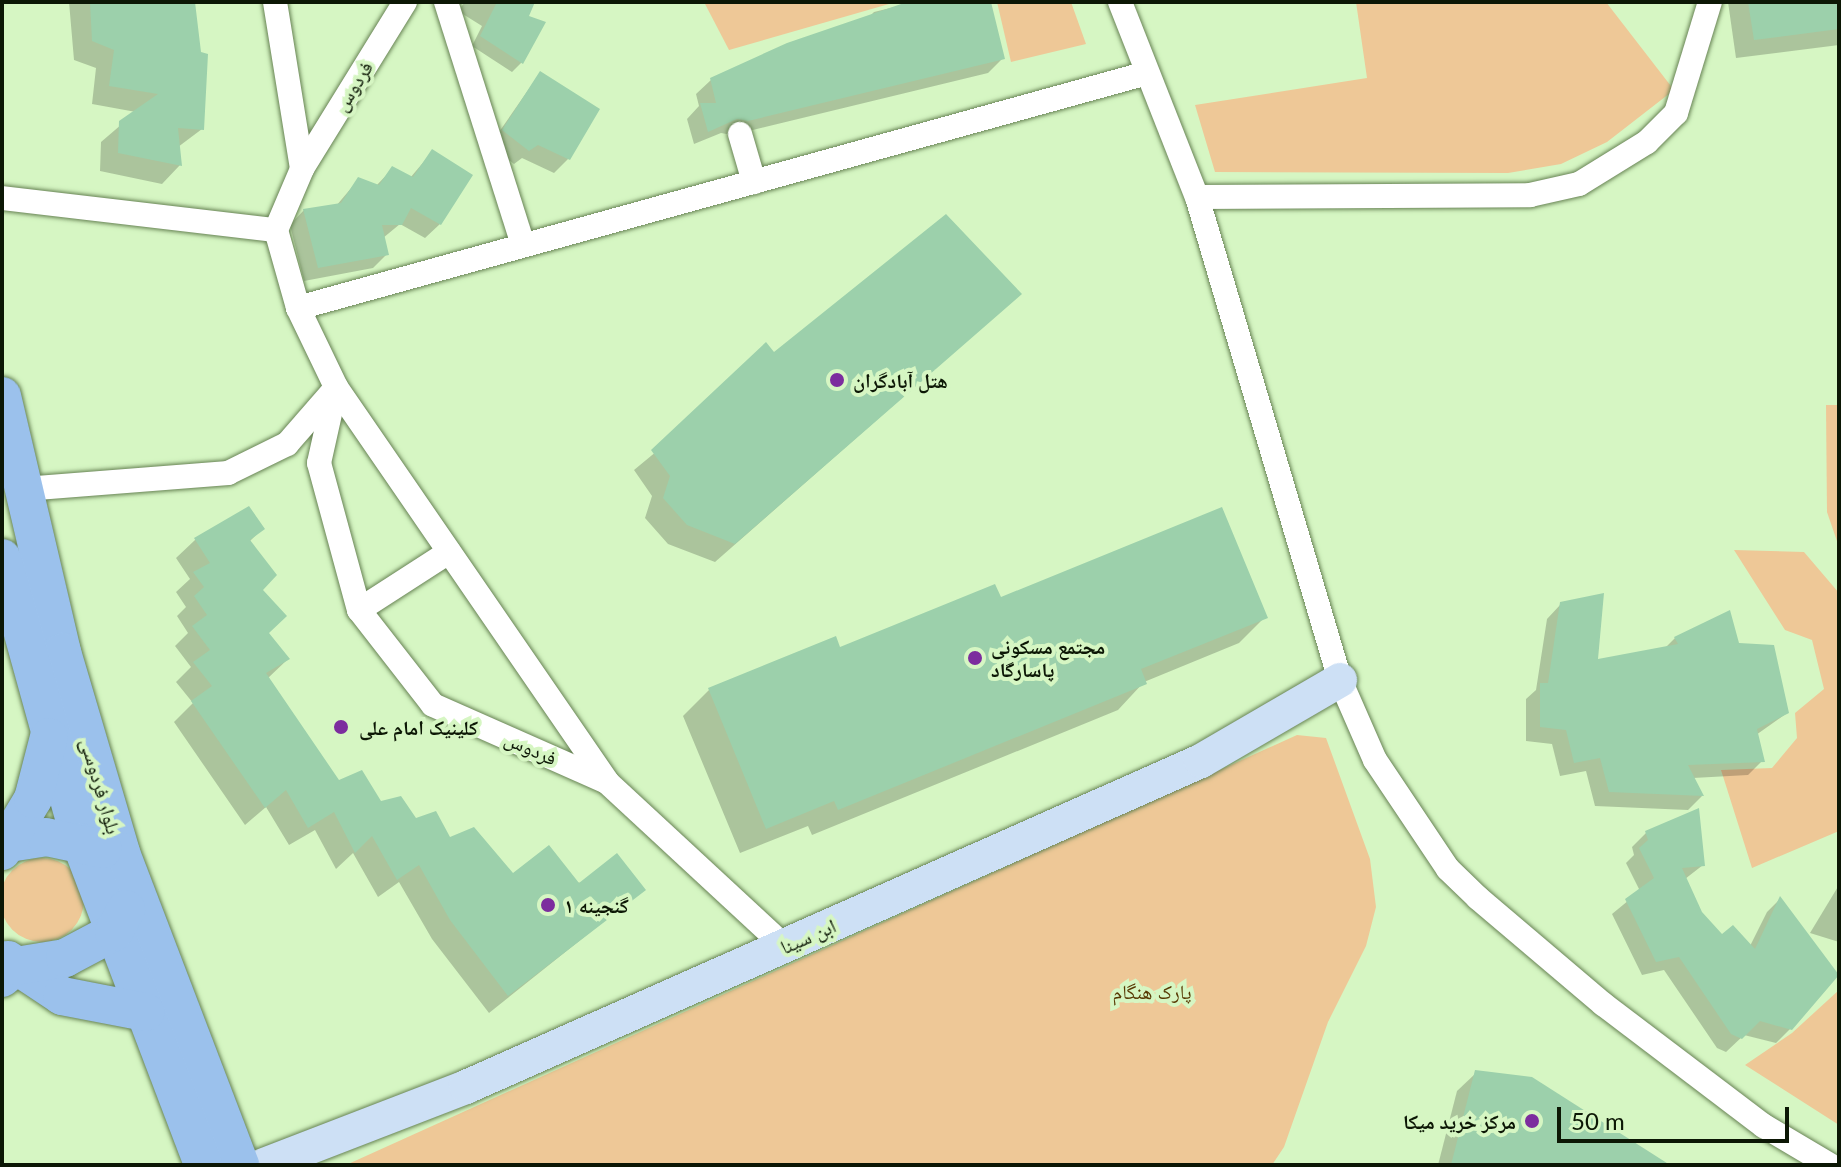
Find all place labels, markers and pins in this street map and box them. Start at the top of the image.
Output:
place label: هتل آبادگران [853,368,948,392]
marker: هتل آبادگران [828,371,846,389]
place label: مجتمع مسکونی پاسارگاد [991,634,1105,681]
marker: مجتمع مسکونی پاسارگاد [966,649,984,667]
place label: کلینیک امام علی [359,715,478,739]
marker: کلینیک امام علی [330,716,352,738]
place label: گنجینه ۱ [564,893,629,917]
marker: گنجینه ۱ [539,896,557,914]
place label: مرکز خرید میکا [1403,1109,1516,1133]
marker: مرکز خرید میکا [1523,1112,1541,1130]

